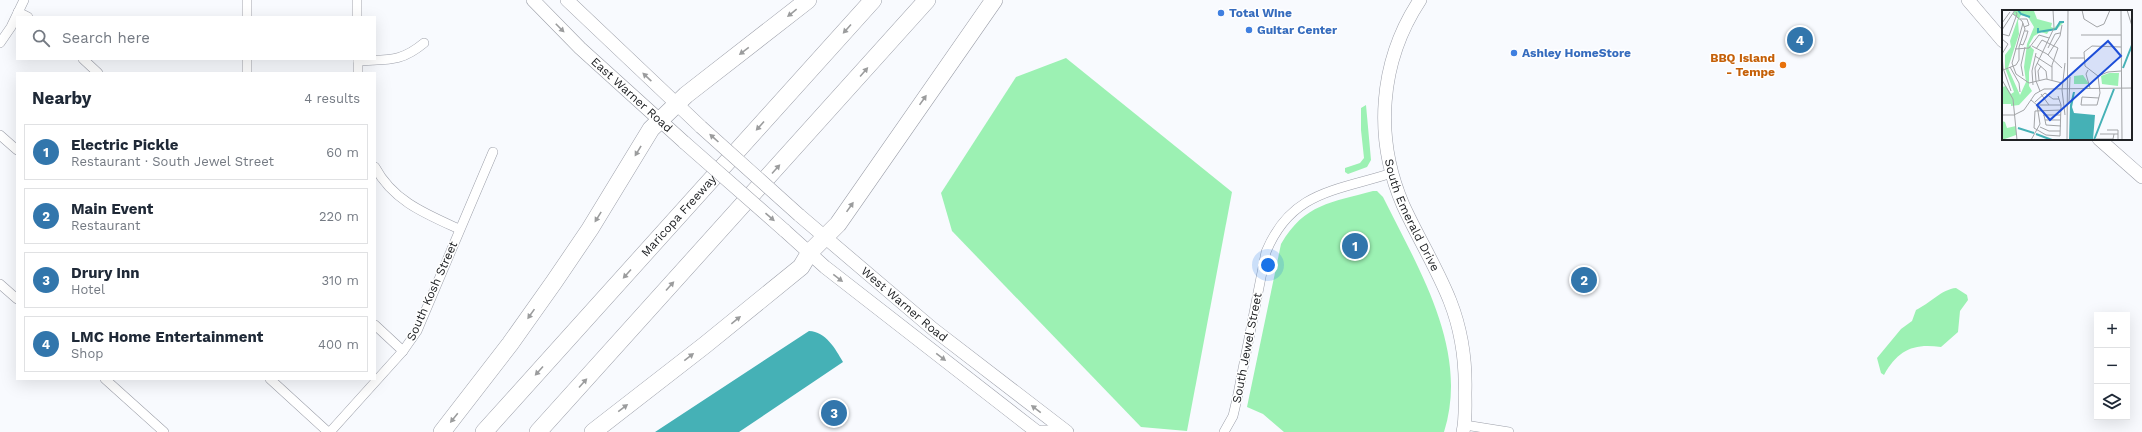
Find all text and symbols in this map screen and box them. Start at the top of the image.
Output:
place label: Total Wine [1229,6,1292,20]
marker: Total Wine [1216,8,1226,18]
one-way arrow [786,9,797,18]
inset map [2002,10,2132,140]
search box [16,16,376,60]
one-way arrow [555,23,565,33]
place label: Guitar Center [1257,23,1338,37]
one-way arrow [843,24,852,34]
marker: Guitar Center [1244,25,1254,35]
pin: 4 [1787,25,1813,55]
icon: search [30,27,52,49]
text: Search here [62,29,150,47]
one-way arrow [738,46,749,55]
place label: Ashley HomeStore [1522,46,1631,60]
marker: Ashley HomeStore [1509,48,1519,58]
place label: BBQ Island - Tempe [1710,51,1775,79]
street label: East Warner Road [588,54,675,135]
marker: BBQ Island - Tempe [1778,60,1788,70]
one-way arrow [859,67,868,78]
one-way arrow [642,72,652,82]
text: Nearby [32,88,91,108]
text: 4 results [304,91,360,106]
one-way arrow [919,94,927,105]
one-way arrow [756,121,765,131]
one-way arrow [709,134,719,143]
text: Electric Pickle [71,136,179,154]
text: 1 [43,145,49,160]
text: 60 m [326,145,359,160]
one-way arrow [634,145,641,157]
text: Restaurant · South Jewel Street [71,154,274,169]
street label: South Emerald Drive [1382,157,1442,274]
one-way arrow [772,164,781,174]
street label: Maricopa Freeway [638,171,720,259]
text: Main Event [71,200,153,218]
one-way arrow [846,202,854,212]
text: 2 [42,209,50,224]
text: 220 m [319,209,359,224]
one-way arrow [594,211,601,223]
one-way arrow [765,213,775,222]
text: Restaurant [71,218,141,233]
pin: 1 [1342,231,1368,261]
street label: South Kosh Street [404,239,460,343]
your location [1258,255,1278,275]
text: Drury Inn [71,264,140,282]
street label: West Warner Road [858,264,950,344]
pin: 2 [1571,265,1597,295]
one-way arrow [622,269,631,280]
text: 3 [42,273,50,288]
text: 310 m [321,273,359,288]
one-way arrow [833,273,844,282]
one-way arrow [666,281,675,291]
text: Hotel [71,282,105,297]
street label: South Jewel Street [1229,292,1265,404]
one-way arrow [527,309,535,319]
map controls [2094,312,2130,420]
button: + [2094,312,2130,348]
one-way arrow [730,316,741,325]
text: LMC Home Entertainment [71,328,263,346]
text: 4 [42,337,50,352]
text: 400 m [318,337,359,352]
text: Shop [71,346,103,361]
button: − [2094,348,2130,384]
one-way arrow [684,353,695,362]
one-way arrow [936,353,947,361]
one-way arrow [535,366,544,376]
one-way arrow [579,377,588,388]
button: layers [2094,384,2130,420]
pin: 3 [821,398,847,428]
one-way arrow [618,404,629,412]
one-way arrow [1031,404,1042,413]
one-way arrow [449,413,458,424]

